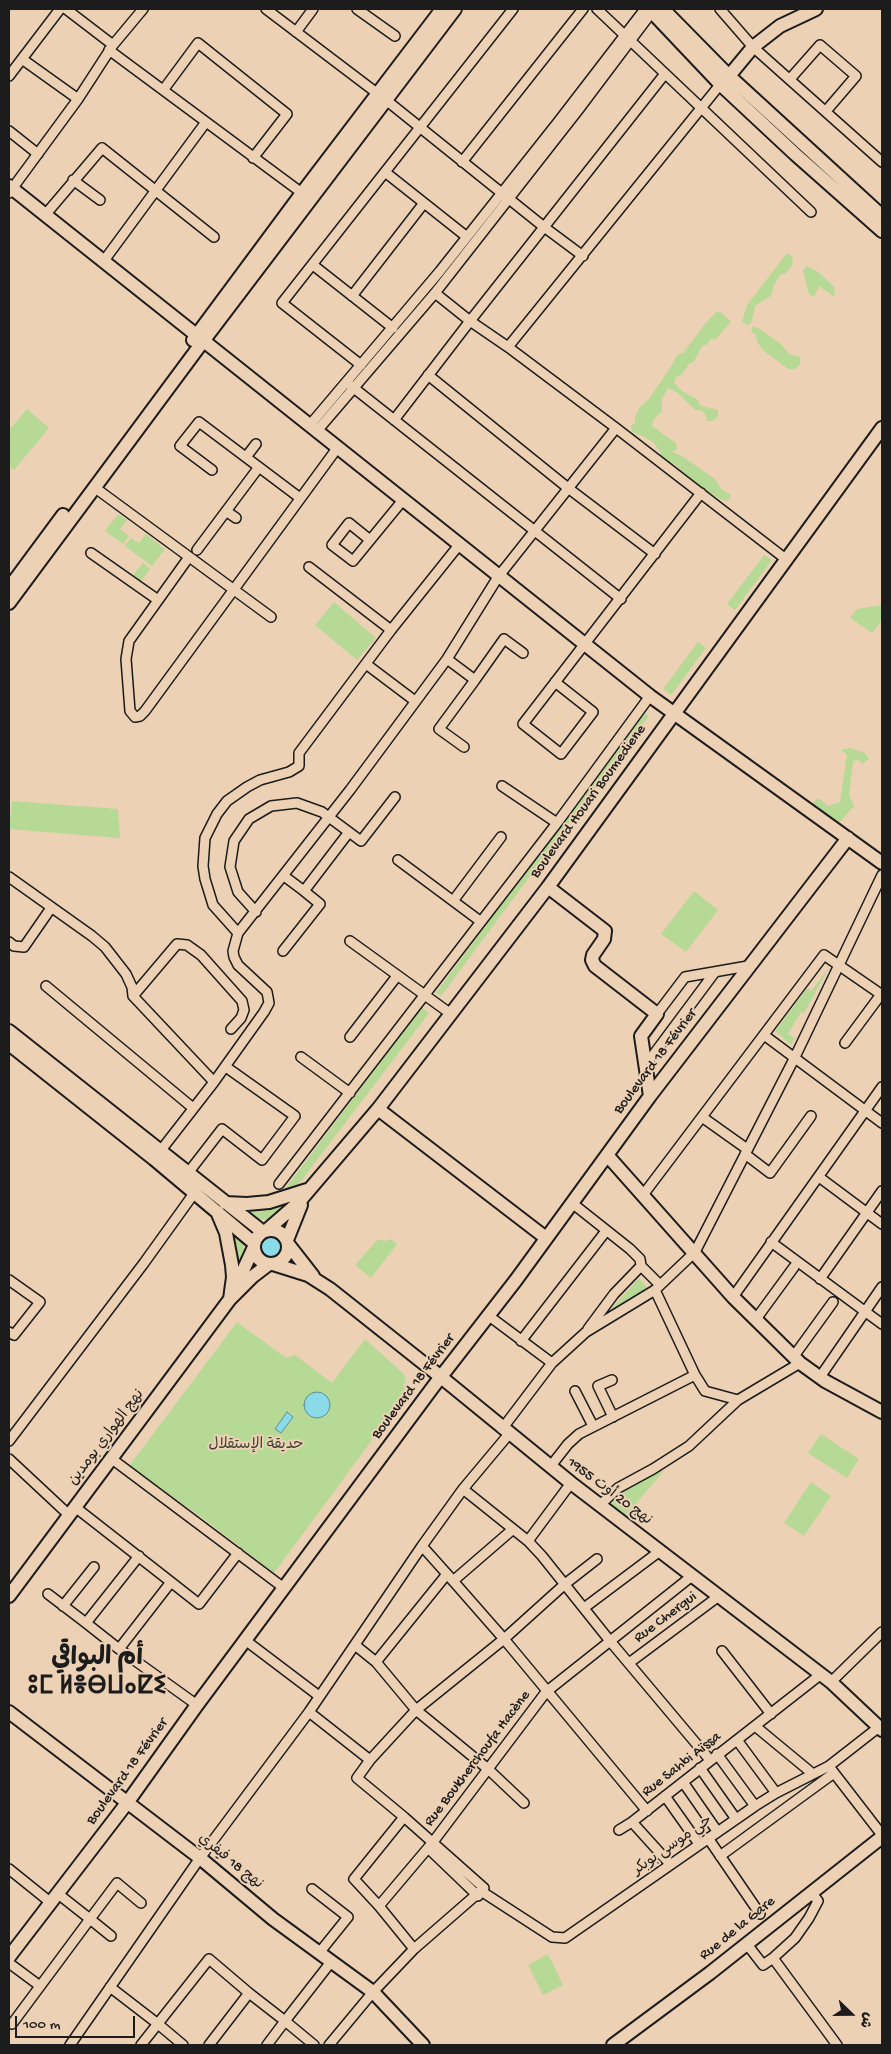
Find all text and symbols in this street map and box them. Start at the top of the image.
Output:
street label: Boulevard Houari Boumediene [527,722,651,882]
street label: Boulevard 18 Février [610,1006,702,1118]
street label: Boulevard 18 Février [368,1331,460,1443]
street label: نهج الهواري بومدين [65,1387,149,1489]
park label: حديقة الإستقلال [208,1437,304,1455]
street label: نهج 20 أوت 1955 [563,1454,655,1530]
street label: Rue Chergui [631,1588,701,1648]
district label: أم البواقي ⵓⵎ ⵍⴻⴱⵡⴰⵇⵉ [27,1645,167,1704]
street label: Rue Boukherchoufa Hacène [421,1687,535,1831]
street label: Boulevard 18 Février [83,1715,173,1829]
street label: Rue Sahbi Aïssa [639,1728,725,1802]
street label: حي موسى بوبكر [630,1812,716,1880]
street label: نهج 18 فيفري [194,1830,266,1894]
street label: Rue de la Gare [696,1893,780,1965]
north arrow [826,1989,876,2039]
scale bar [18,2006,138,2038]
text: ش [855,2009,876,2030]
text: 100 m [23,2016,60,2034]

